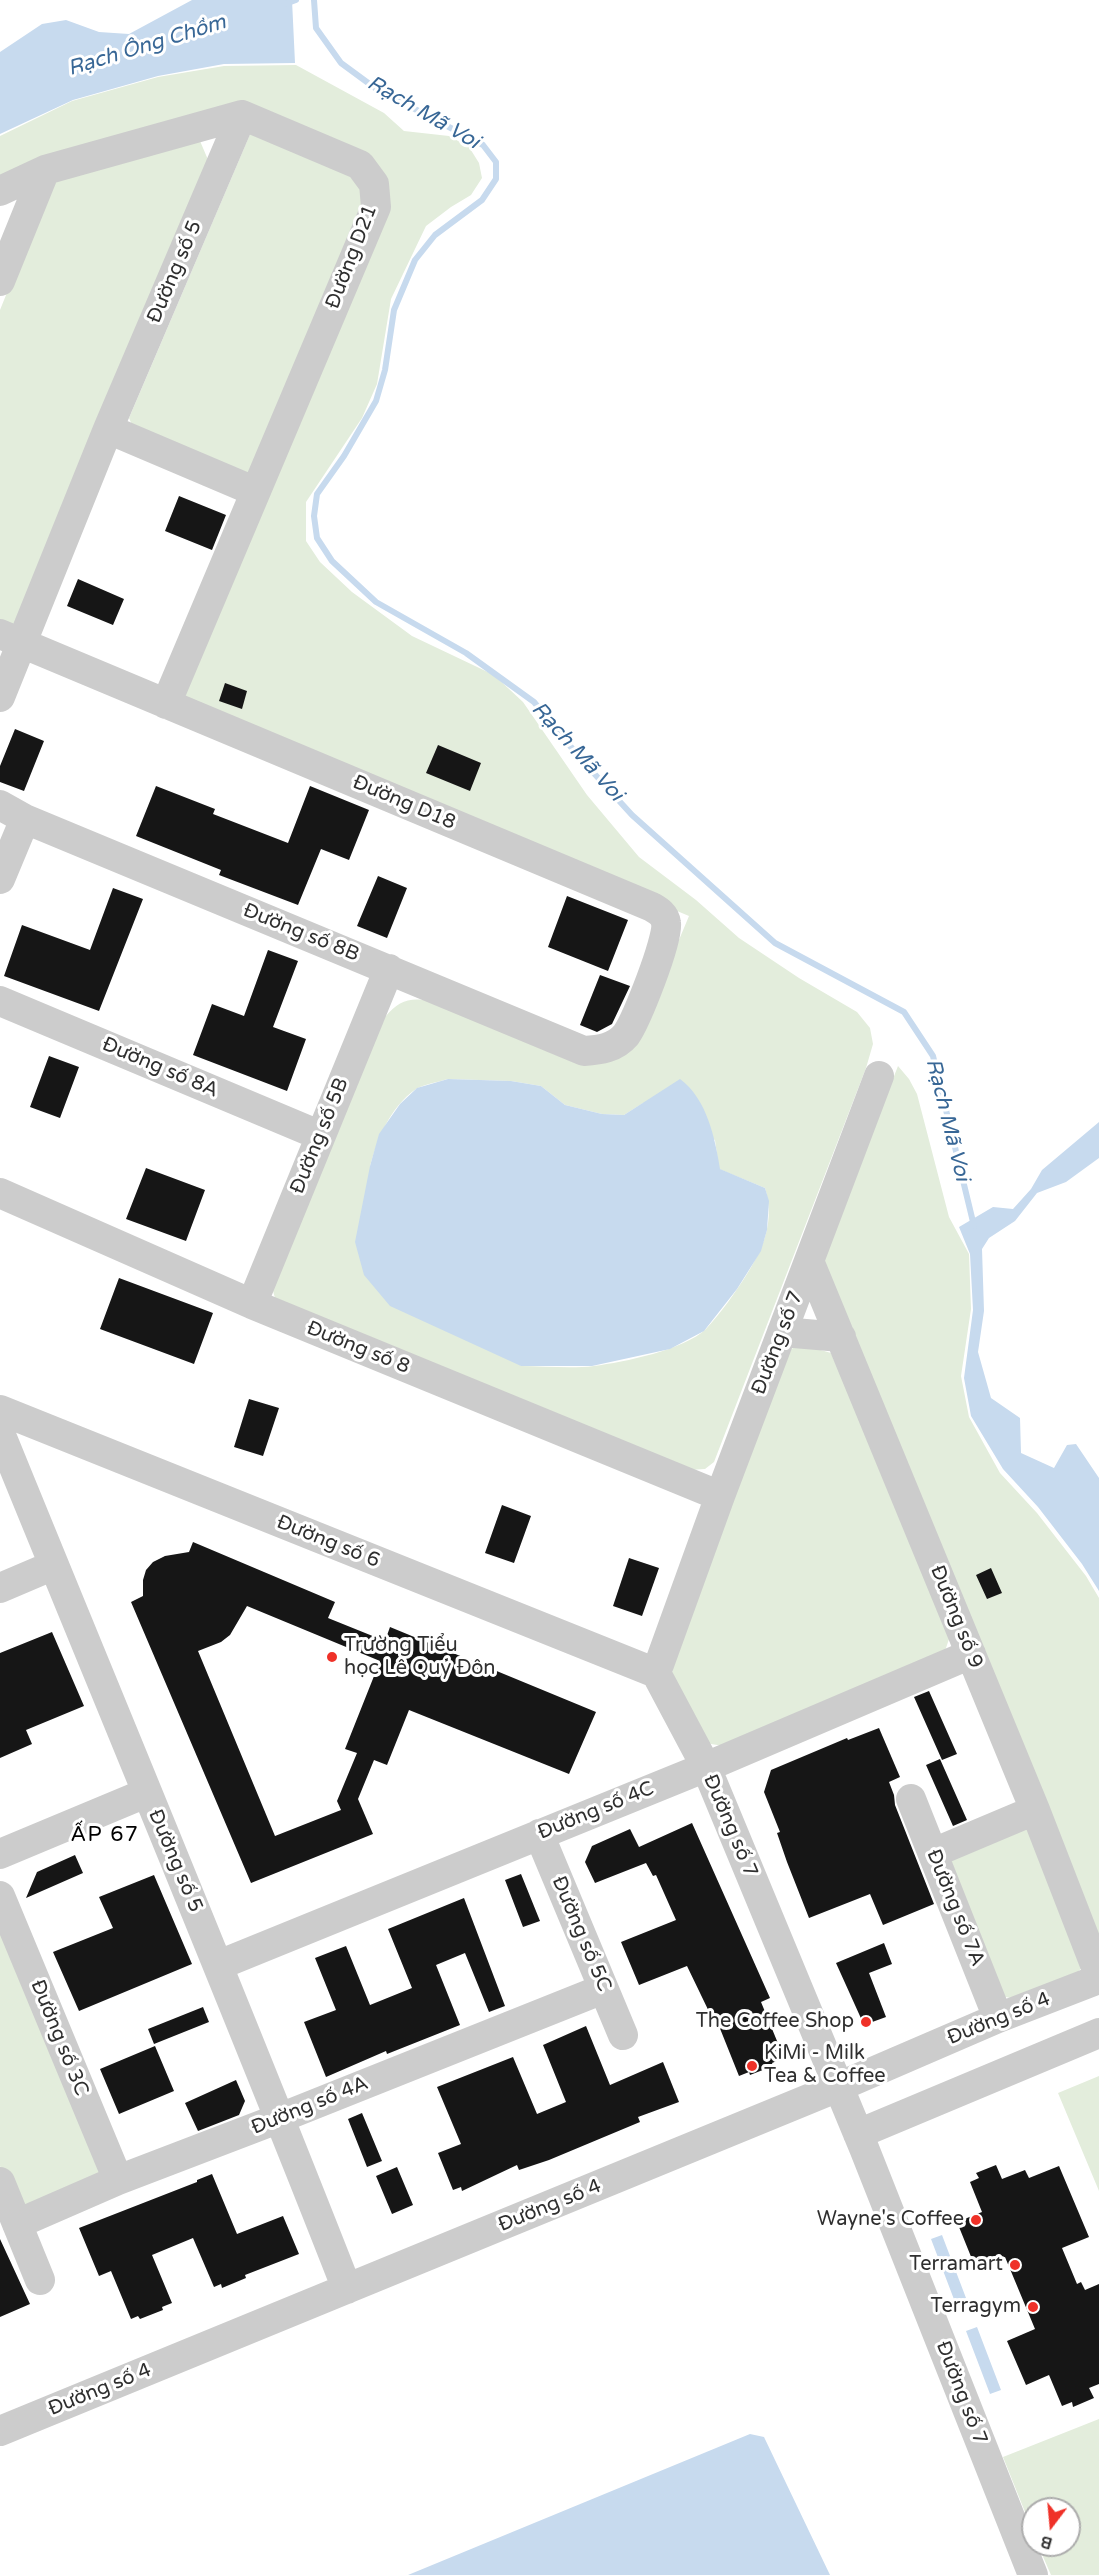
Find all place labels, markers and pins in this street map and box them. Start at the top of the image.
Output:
place label: Trường Tiểu học Lê Quý Đôn [344,1634,496,1681]
marker: Trường Tiểu học Lê Quý Đôn [325,1650,339,1664]
place label: The Coffee Shop [696,2010,854,2034]
marker: The Coffee Shop [859,2015,873,2029]
place label: KiMi - Milk Tea & Coffee [764,2042,886,2089]
marker: KiMi - Milk Tea & Coffee [745,2059,759,2073]
place label: Wayne's Coffee [817,2208,964,2232]
marker: Wayne's Coffee [969,2213,983,2227]
place label: Terramart [909,2253,1003,2277]
marker: Terramart [1008,2258,1022,2272]
place label: Terragym [931,2295,1021,2319]
marker: Terragym [1026,2300,1040,2314]

